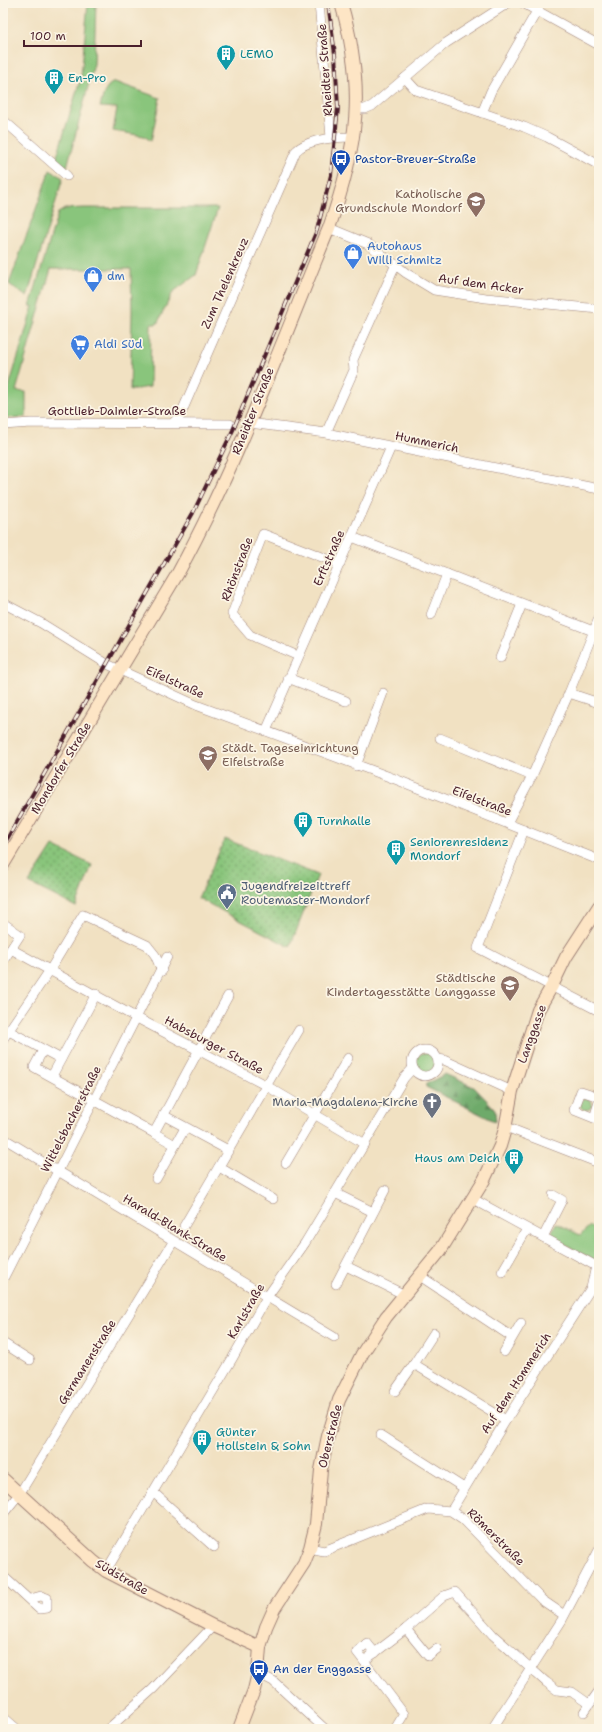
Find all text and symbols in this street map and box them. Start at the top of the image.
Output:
scale bar [24,22,141,48]
street label: Rheidter Straße [314,23,336,117]
text: 100 m [30,28,66,44]
building icon: LEMO [215,43,237,71]
place label: LEMO [240,46,274,62]
building icon: En-Pro [43,67,65,95]
place label: En-Pro [68,70,106,86]
bus stop icon: Pastor-Breuer-Straße [330,148,352,176]
place label: Pastor-Breuer-Straße [355,151,477,167]
place label: Katholische Grundschule Mondorf [335,186,463,216]
school or university icon: Katholische Grundschule Mondorf [465,190,487,218]
street label: Zum Thelenkreuz [198,235,252,331]
place label: Autohaus Willi Schmitz [367,238,442,268]
shop icon: Autohaus Willi Schmitz [342,242,364,270]
shop icon: dm [82,265,104,293]
place label: dm [107,268,125,284]
street label: Auf dem Acker [437,270,525,298]
supermarket icon: Aldi Süd [69,333,91,361]
place label: Aldi Süd [94,336,143,352]
street label: Rheidter Straße [228,365,278,457]
street label: Gottlieb-Daimler-Straße [48,403,186,419]
street label: Hummerich [394,427,460,457]
street label: Erftstraße [310,527,349,589]
street label: Rhönstraße [217,534,257,604]
street label: Eifelstraße [143,662,207,702]
street label: Mondorfer Straße [27,719,95,817]
place label: Städt. Tageseinrichtung Eifelstraße [222,740,359,770]
school or university icon: Städt. Tageseinrichtung Eifelstraße [197,744,219,772]
street label: Eifelstraße [450,782,514,820]
building icon: Turnhalle [292,810,314,838]
place label: Turnhalle [317,813,371,829]
place label: Seniorenresidenz Mondorf [410,834,509,864]
building icon: Seniorenresidenz Mondorf [385,838,407,866]
place label: Jugendfreizeittreff Routemaster-Mondorf [241,878,370,908]
public building icon: Jugendfreizeittreff Routemaster-Mondorf [216,882,238,910]
place label: Städtische Kindertagesstätte Langgasse [326,970,496,1000]
school or university icon: Städtische Kindertagesstätte Langgasse [499,974,521,1002]
street label: Langgasse [514,1002,550,1066]
street label: Habsburger Straße [162,1012,267,1078]
street label: Wittelsbacherstraße [37,1063,105,1175]
church icon: Maria-Magdalena-Kirche [421,1091,443,1119]
place label: Maria-Magdalena-Kirche [272,1094,418,1110]
building icon: Haus am Deich [503,1147,525,1175]
place label: Haus am Deich [414,1150,500,1166]
street label: Harald-Blank-Straße [120,1191,230,1266]
street label: Karlstraße [224,1280,268,1342]
street label: Germanenstraße [54,1316,120,1408]
street label: Auf dem Hommerich [477,1329,555,1437]
street label: Oberstraße [314,1402,346,1470]
place label: Günter Hollstein & Sohn [216,1424,311,1454]
building icon: Günter Hollstein & Sohn [191,1428,213,1456]
street label: Römerstraße [464,1505,528,1569]
street label: Südstraße [93,1555,152,1599]
bus stop icon: An der Enggasse [248,1658,270,1686]
place label: An der Enggasse [273,1661,372,1677]

